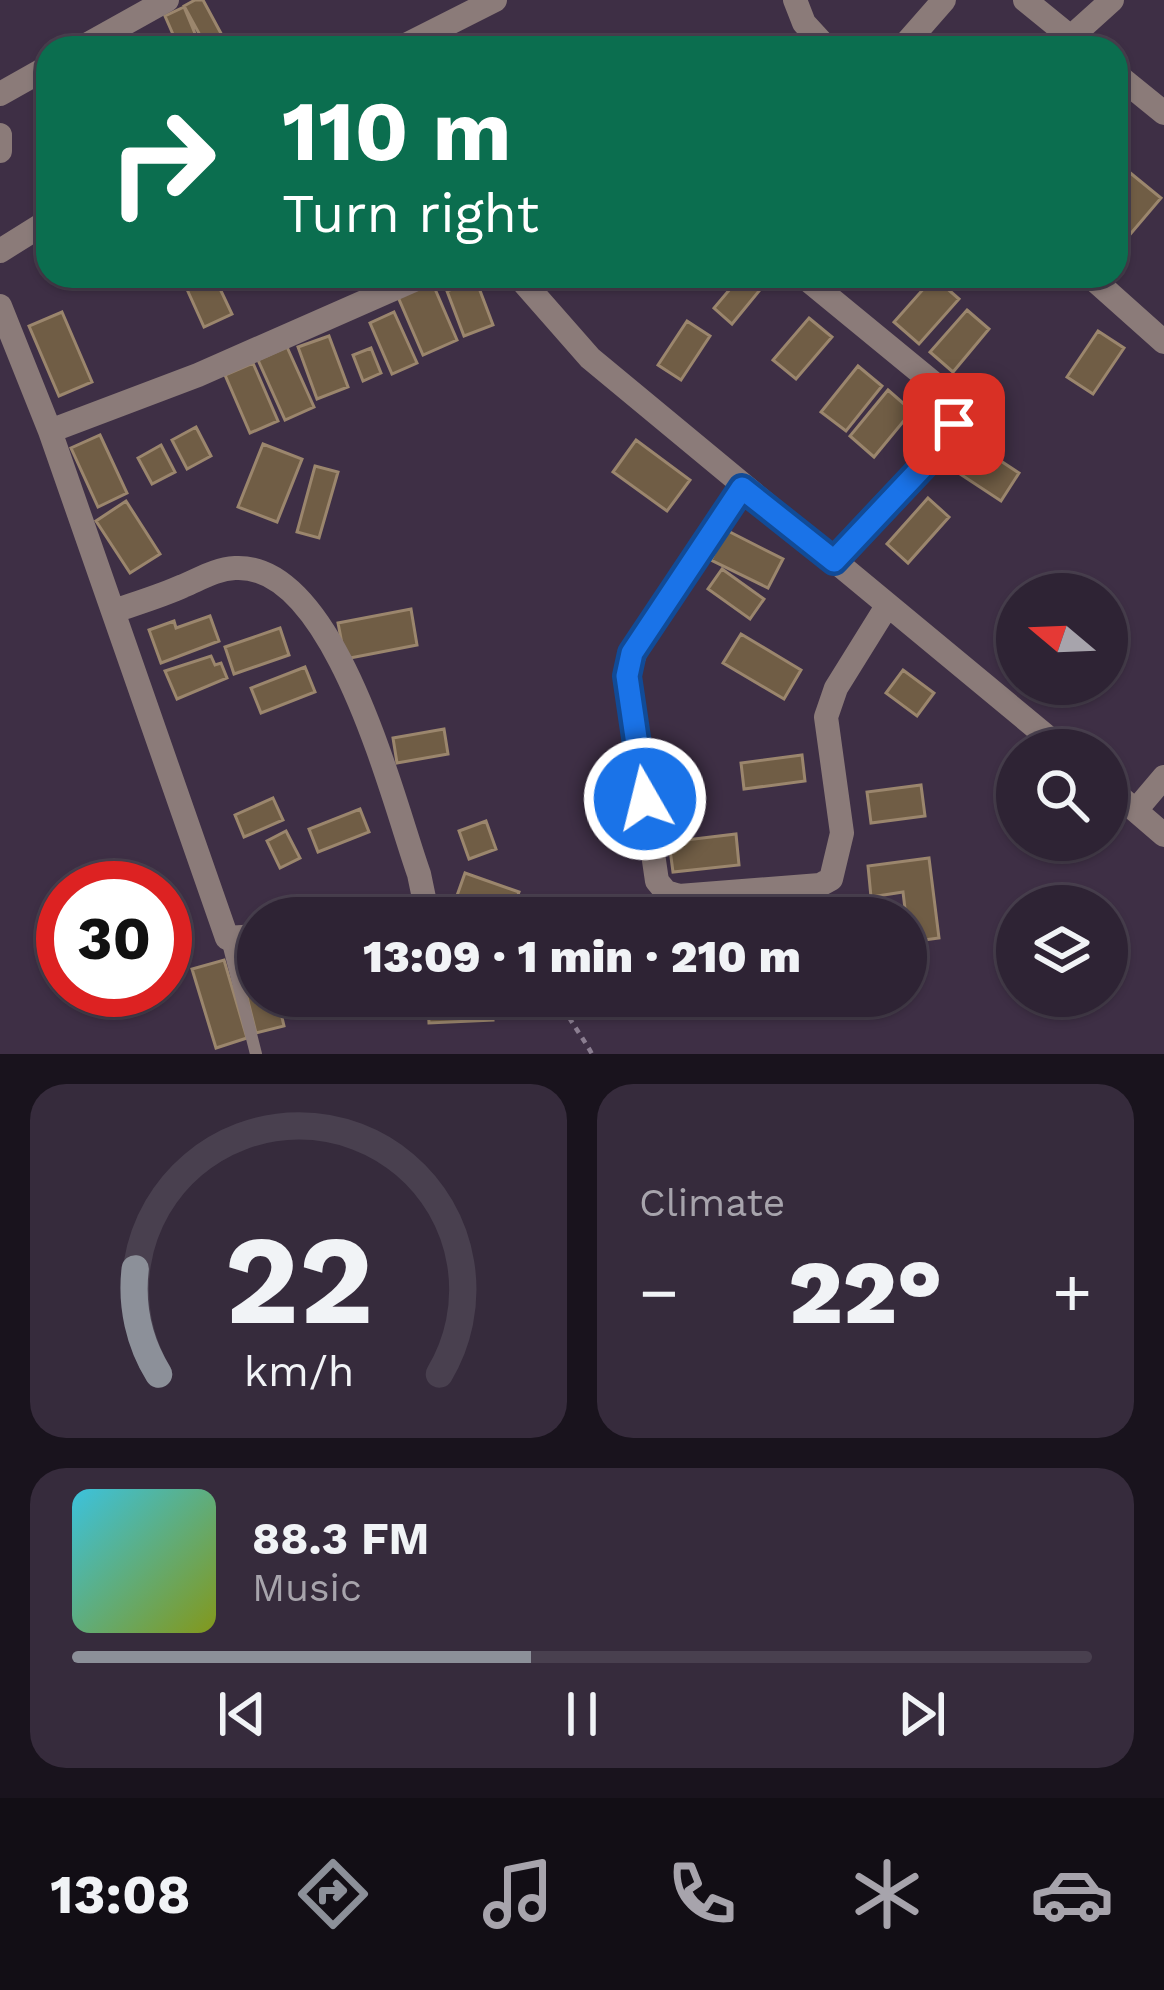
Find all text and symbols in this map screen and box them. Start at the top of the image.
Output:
text: 110 m [282,82,512,180]
icon: right [84,84,240,240]
text: Turn right [282,182,539,245]
pin [903,373,1005,475]
icon: arrive [921,391,987,457]
north arrow [996,573,1128,705]
map controls [996,573,1128,1017]
button: search [996,729,1128,861]
position arrow [582,736,708,862]
speed limit sign: 30 [36,861,192,1017]
button: layers [996,885,1128,1017]
text: 13:09 · 1 min · 210 m [363,930,801,983]
text: Climate [639,1180,785,1225]
text: 22 [224,1207,373,1353]
text: 22° [789,1239,942,1345]
text: − [639,1254,679,1331]
text: + [1052,1254,1092,1331]
text: km/h [243,1346,354,1396]
text: 88.3 FM [252,1512,430,1565]
text: Music [252,1565,362,1610]
icon: previous [209,1681,275,1747]
icon: pause [549,1681,615,1747]
icon: next [889,1681,955,1747]
icon: directions [291,1852,375,1936]
icon: music [476,1852,560,1936]
icon: phone [660,1852,744,1936]
icon: climate [845,1852,929,1936]
icon: car [1030,1852,1114,1936]
text: 13:08 [50,1863,191,1926]

